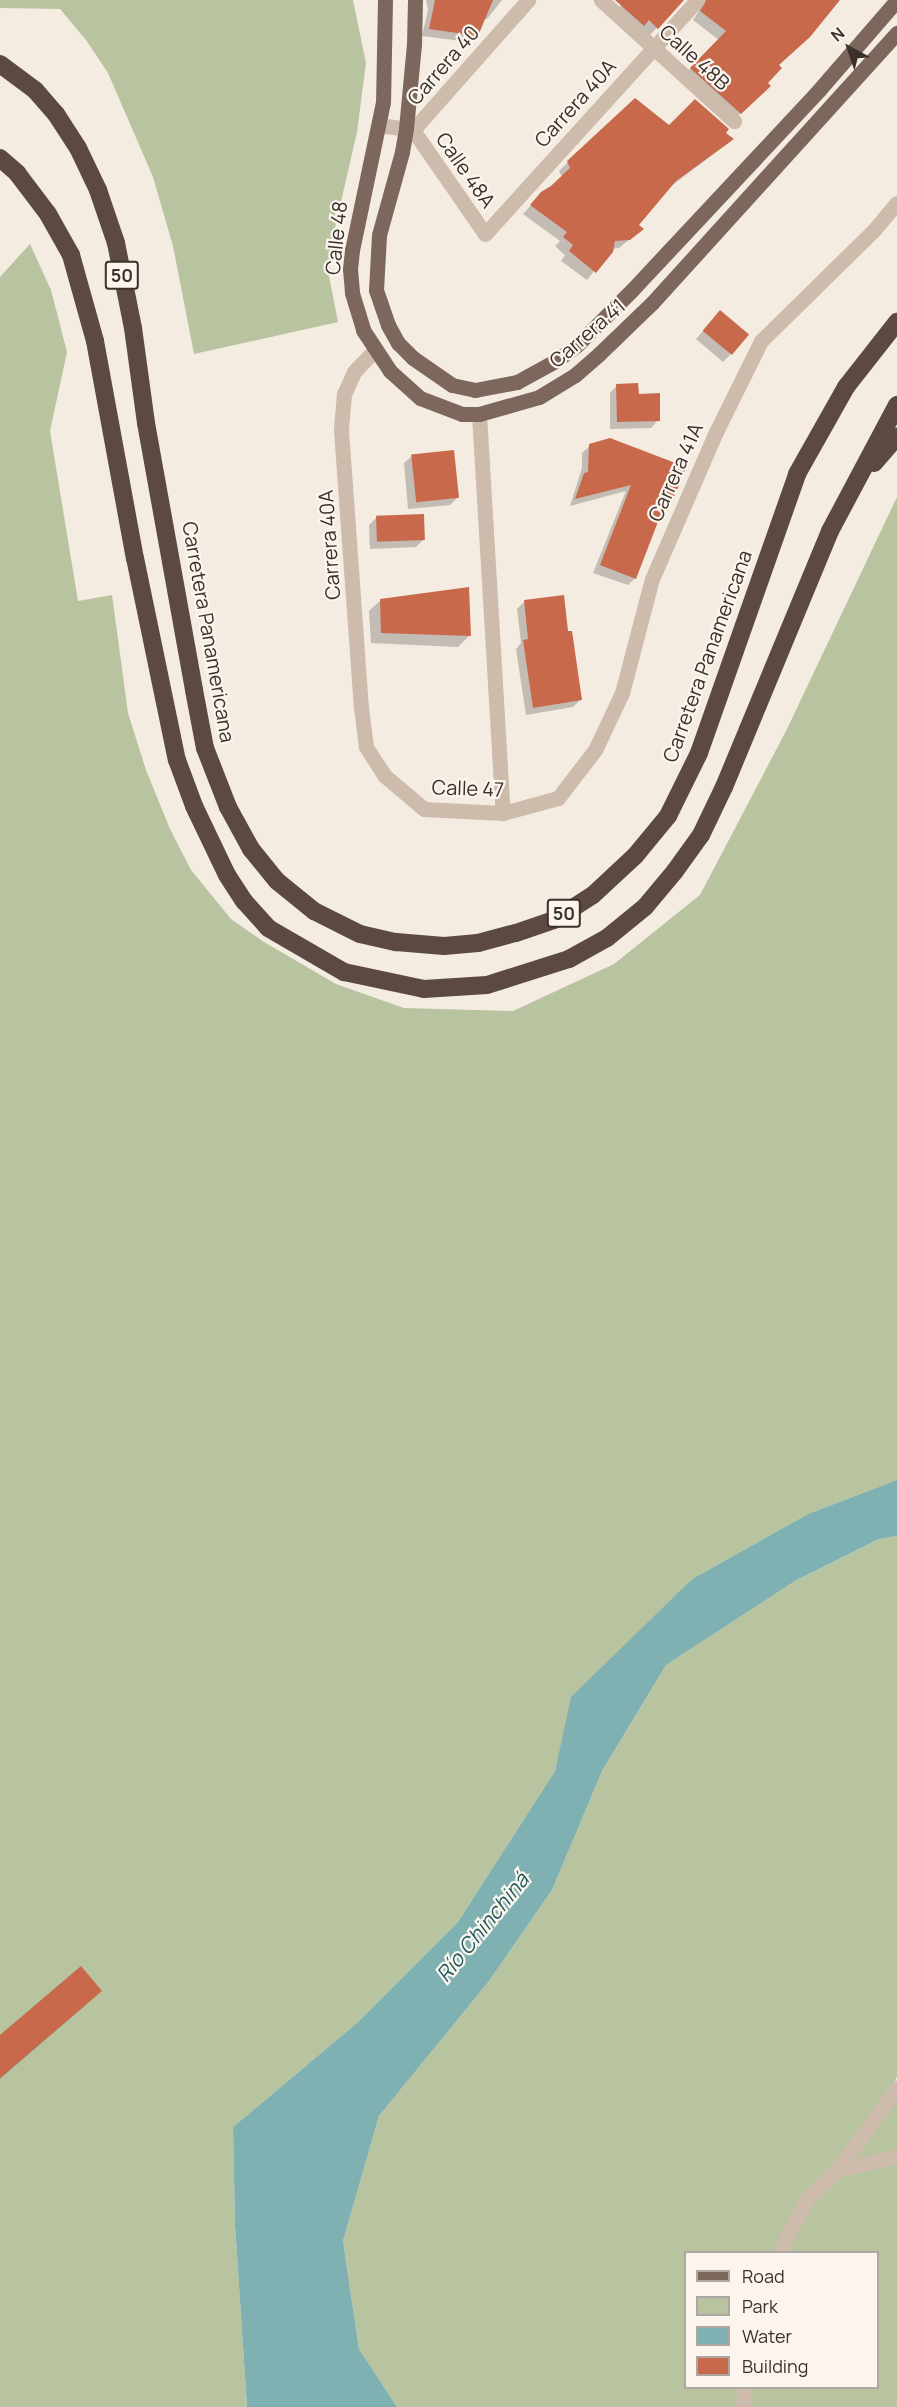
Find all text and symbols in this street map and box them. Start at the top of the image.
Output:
north arrow [819,18,879,78]
street label: Calle 48B [655,19,735,95]
street label: Carrera 40 [402,20,484,110]
text: N [826,22,849,46]
street label: Carrera 40A [529,54,621,152]
street label: Calle 48A [431,128,501,212]
street label: Calle 48 [320,200,352,276]
road number: 50 [104,260,140,290]
street label: Carrera 41 [544,293,630,373]
street label: Carrera 41A [643,419,707,525]
street label: Carrera 40A [313,489,345,601]
street label: Carretera Panamericana [178,520,240,744]
street label: Carretera Panamericana [657,547,757,765]
street label: Calle 47 [431,775,505,801]
road number: 50 [546,898,582,928]
water label: Río Chinchiná [430,1868,534,1986]
legend [684,2251,879,2389]
text: Road [742,2264,785,2288]
text: Park [742,2294,778,2318]
text: Water [742,2324,792,2348]
text: Building [742,2354,808,2378]

